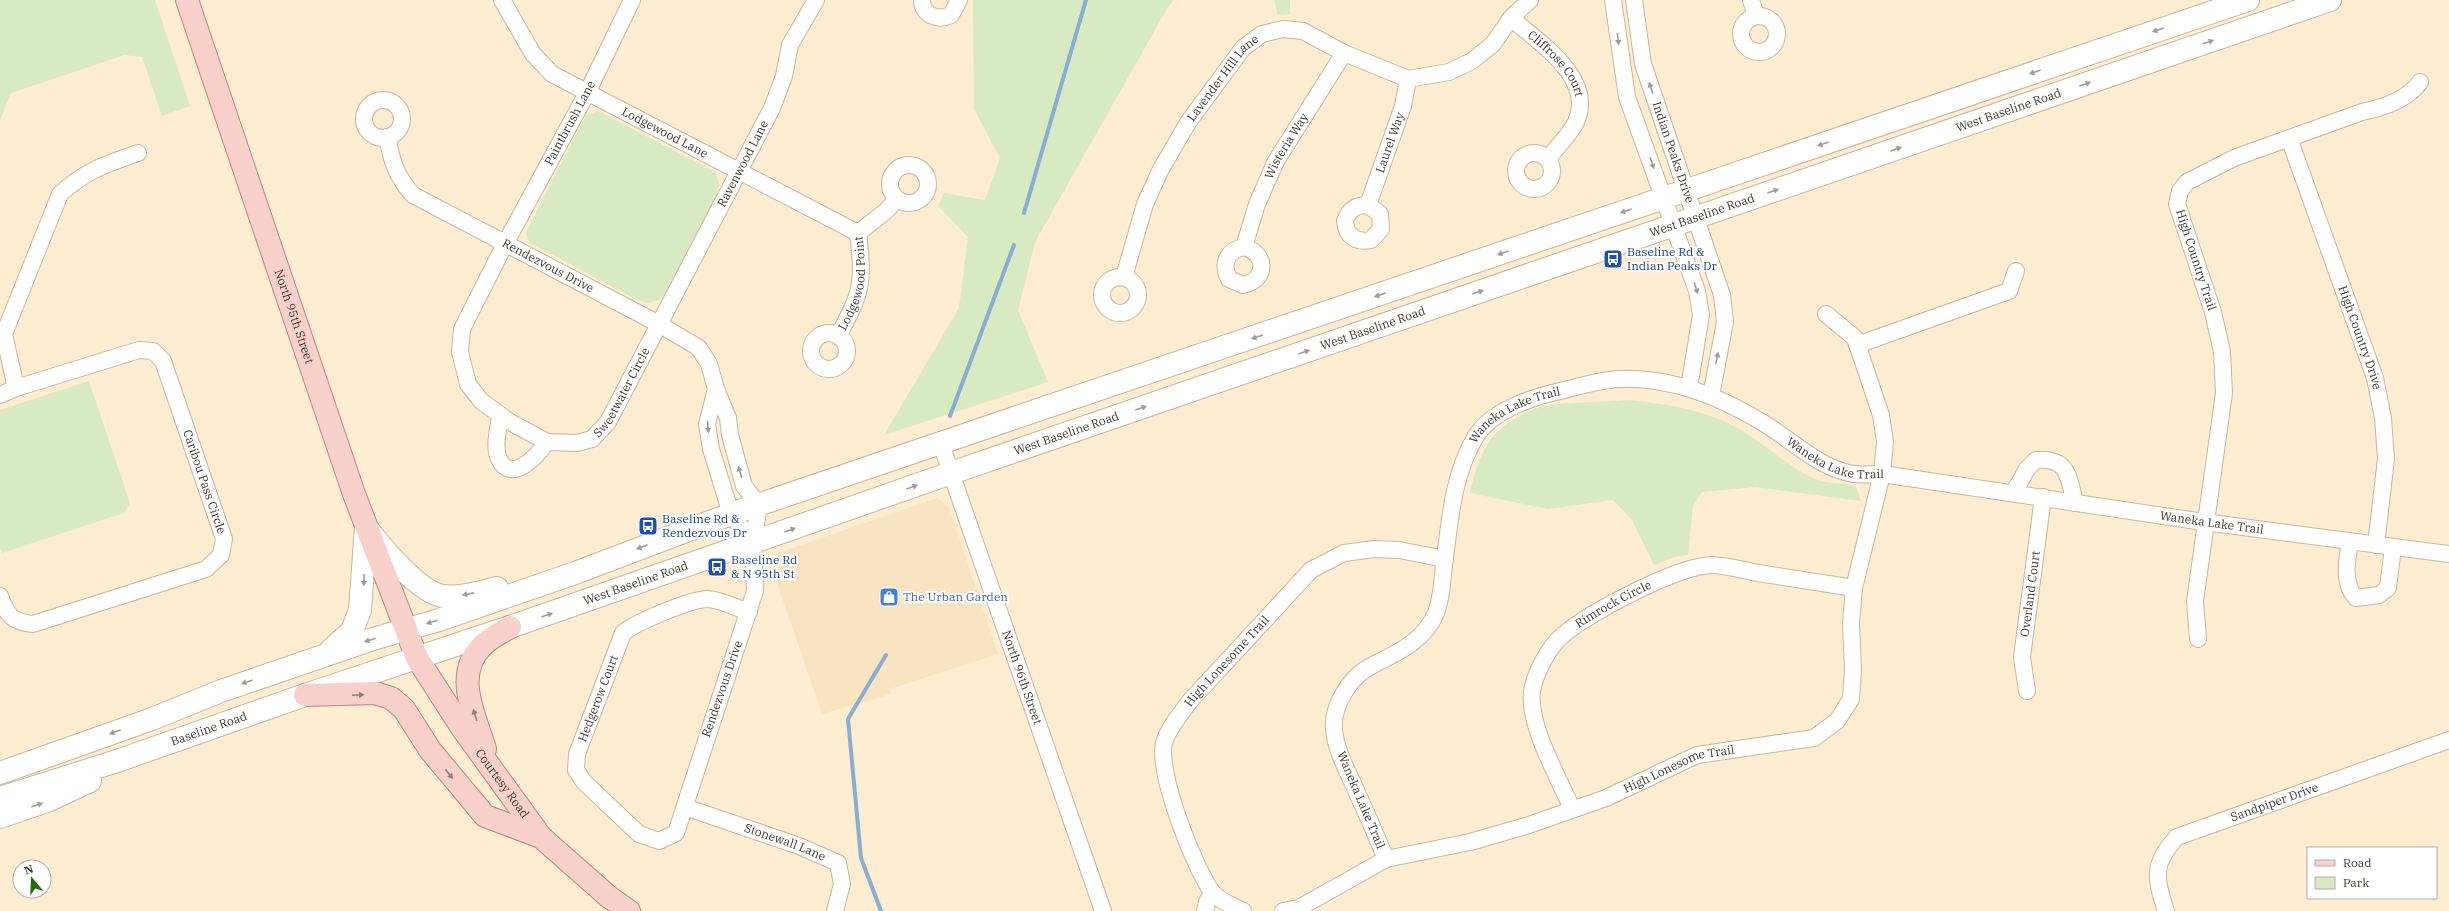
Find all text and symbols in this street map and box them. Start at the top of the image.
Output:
street label: Cliffrose Court [1525,27,1587,98]
one-way arrow [2152,28,2164,34]
street label: Lavender Hill Lane [1183,31,1261,124]
one-way arrow [1615,33,1622,45]
one-way arrow [2202,39,2214,45]
one-way arrow [2028,69,2040,75]
street label: Paintbrush Lane [541,78,598,168]
one-way arrow [1648,81,1654,93]
one-way arrow [2079,81,2091,87]
street label: West Baseline Road [1954,85,2063,135]
street label: Indian Peaks Drive [1649,99,1698,205]
street label: Lodgewood Lane [619,104,711,161]
street label: Wisteria Way [1261,110,1312,181]
street label: Laurel Way [1372,110,1407,175]
street label: Ravenwood Lane [714,118,771,209]
one-way arrow [1817,141,1829,147]
one-way arrow [1890,146,1902,152]
one-way arrow [1649,158,1655,170]
one-way arrow [1767,187,1779,193]
street label: West Baseline Road [1647,190,1756,240]
street label: High Country Trail [2173,207,2220,313]
one-way arrow [1620,208,1632,214]
street label: Rendezvous Drive [500,235,597,296]
street label: Lodgewood Point [835,236,868,333]
place label: Baseline Rd & Indian Peaks Dr [1627,244,1717,273]
bus stop icon: Baseline Rd & Indian Peaks Dr [1602,248,1624,270]
one-way arrow [1497,250,1509,256]
street label: North 95th Street [272,267,317,365]
one-way arrow [1693,283,1699,295]
street label: High Country Drive [2336,284,2385,391]
one-way arrow [1472,289,1484,295]
one-way arrow [1374,292,1386,298]
street label: West Baseline Road [1318,303,1427,353]
one-way arrow [1251,334,1263,340]
street label: Sweetwater Circle [590,345,653,440]
one-way arrow [1298,349,1310,355]
one-way arrow [1714,351,1720,364]
street label: Waneka Lake Trail [1466,383,1562,446]
one-way arrow [1136,405,1148,411]
street label: West Baseline Road [1012,408,1121,458]
one-way arrow [705,421,712,434]
street label: Caribou Pass Circle [180,428,230,536]
street label: Waneka Lake Trail [1784,433,1884,482]
one-way arrow [737,466,743,478]
one-way arrow [907,484,919,490]
street label: Waneka Lake Trail [2159,508,2265,537]
place label: Baseline Rd & Rendezvous Dr [662,511,747,540]
bus stop icon: Baseline Rd & Rendezvous Dr [637,515,659,537]
one-way arrow [784,527,796,533]
one-way arrow [636,545,648,551]
street label: Overland Court [2017,550,2043,638]
place label: Baseline Rd & N 95th St [731,552,797,581]
bus stop icon: Baseline Rd & N 95th St [706,556,728,578]
street label: West Baseline Road [581,557,690,608]
one-way arrow [360,574,367,586]
street label: Rimrock Circle [1572,577,1654,631]
shop icon: The Urban Garden [878,586,900,608]
place label: The Urban Garden [903,589,1008,604]
one-way arrow [462,591,474,597]
one-way arrow [541,611,553,617]
street label: High Lonesome Trail [1181,612,1272,709]
one-way arrow [426,619,438,625]
street label: North 96th Street [999,628,1046,726]
one-way arrow [363,637,375,643]
street label: Rendezvous Drive [698,639,745,739]
street label: Hedgerow Court [574,653,621,744]
one-way arrow [240,679,252,685]
one-way arrow [352,691,364,698]
street label: Baseline Road [168,708,249,749]
one-way arrow [472,708,478,720]
one-way arrow [108,730,120,736]
street label: High Lonesome Trail [1621,742,1736,796]
street label: Courtesy Road [473,746,533,821]
street label: Waneka Lake Trail [1334,749,1389,851]
one-way arrow [445,769,453,780]
street label: Sandpiper Drive [2228,779,2320,824]
one-way arrow [31,802,43,808]
street label: Stonewall Lane [742,820,828,864]
legend [2307,847,2437,899]
text: Road [2343,855,2372,870]
north arrow [12,859,52,899]
text: N [22,861,35,878]
text: Park [2343,875,2369,890]

